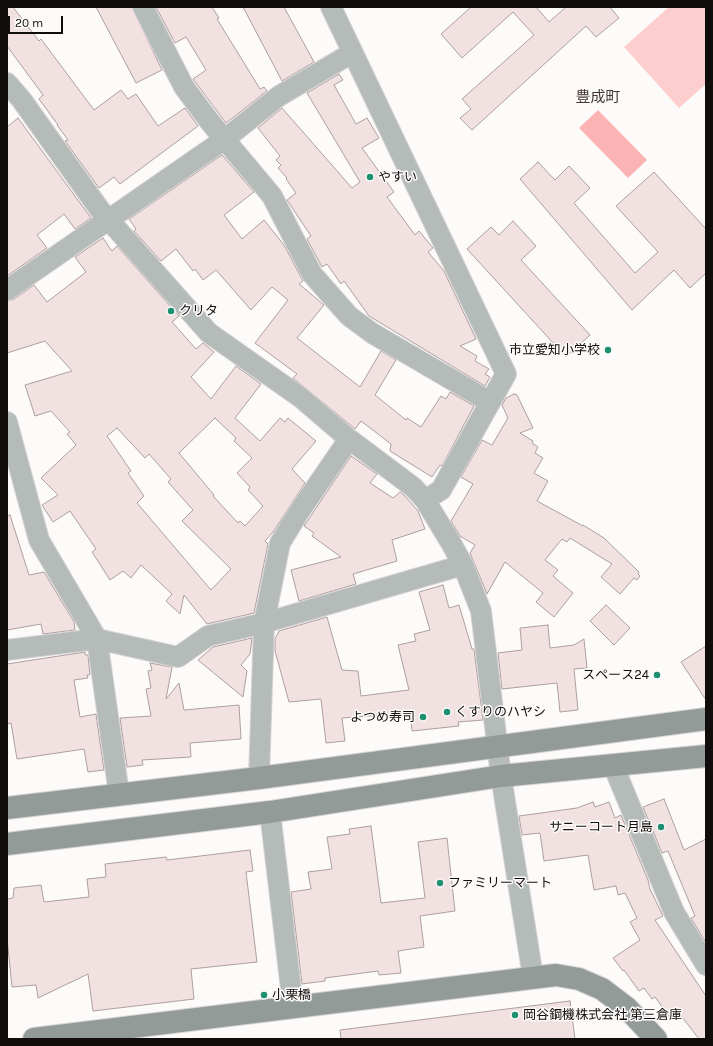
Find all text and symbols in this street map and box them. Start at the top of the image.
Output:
scale bar [10,8,65,34]
text: 20 m [15,16,43,30]
district label: 豊成町 [576,89,620,107]
place label: やすい [378,169,417,185]
marker: やすい [365,172,375,182]
place label: クリタ [179,303,218,319]
marker: クリタ [166,306,176,316]
place label: 市立愛知小学校 [509,342,600,358]
marker: 市立愛知小学校 [603,345,613,355]
place label: スペース24 [582,667,649,683]
marker: スペース24 [652,670,662,680]
place label: くすりのハヤシ [455,704,546,720]
marker: くすりのハヤシ [442,707,452,717]
place label: よつめ寿司 [350,709,415,725]
marker: よつめ寿司 [418,712,428,722]
place label: サニーコート月島 [549,819,653,835]
marker: サニーコート月島 [656,822,666,832]
place label: ファミリーマート [448,875,552,891]
marker: ファミリーマート [435,878,445,888]
place label: 小栗橋 [272,987,311,1003]
marker: 小栗橋 [259,990,269,1000]
place label: 岡谷鋼機株式会社 第三倉庫 [523,1007,682,1023]
marker: 岡谷鋼機株式会社 第三倉庫 [510,1010,520,1020]

